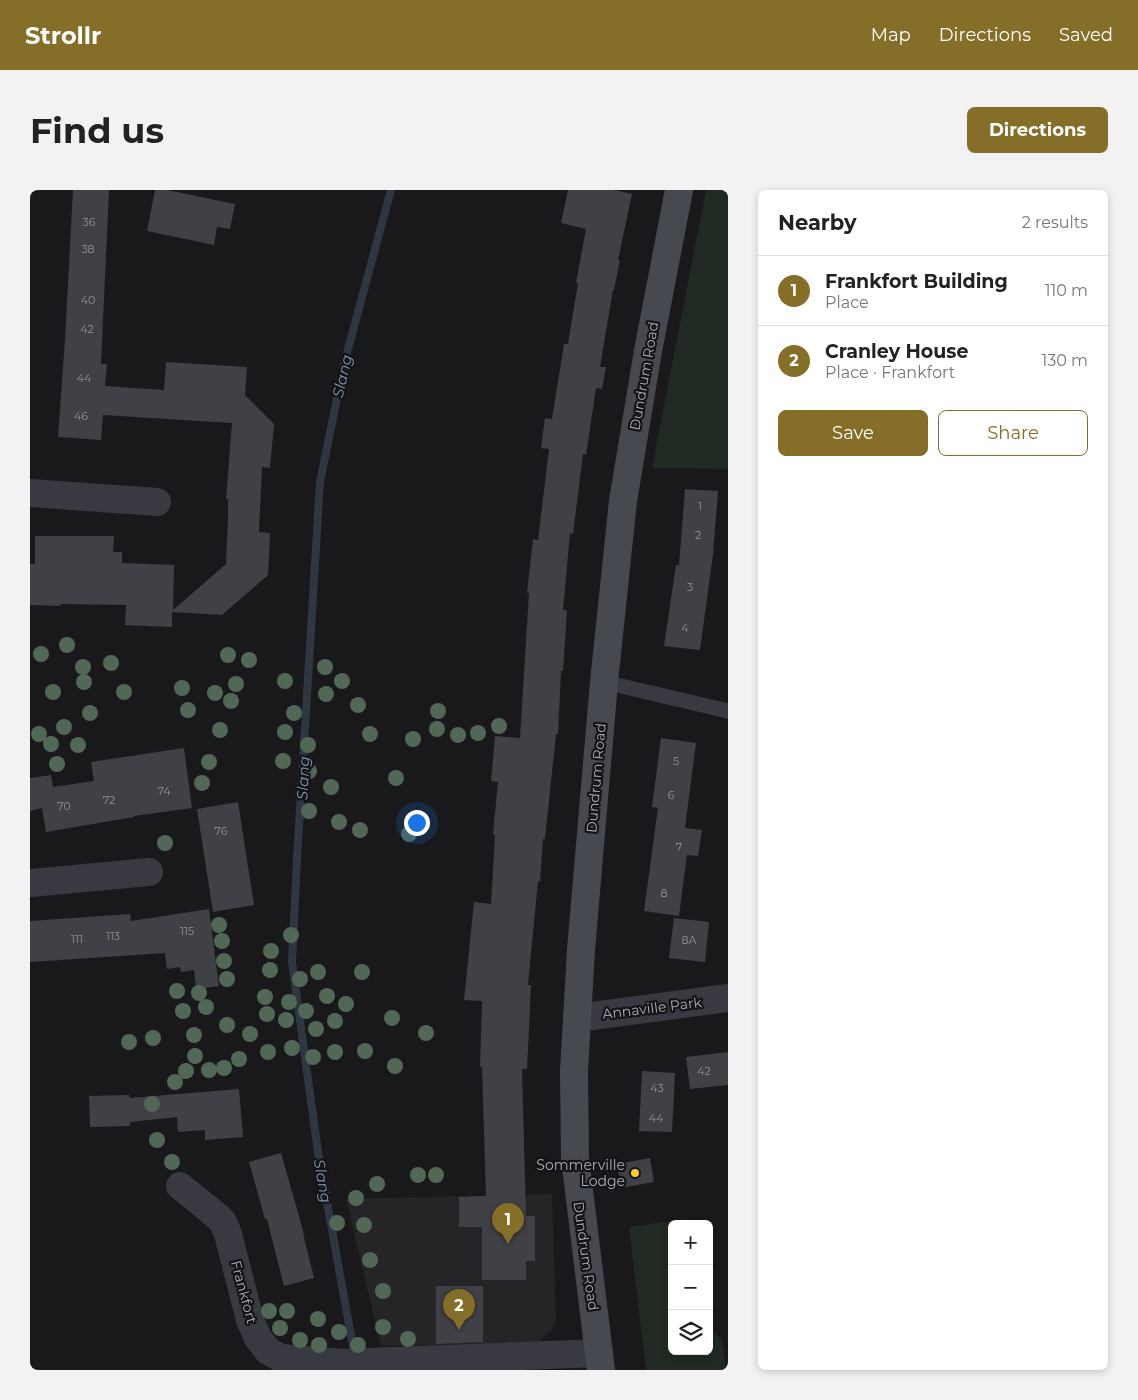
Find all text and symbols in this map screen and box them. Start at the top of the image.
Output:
text: Strollr [25,21,101,50]
text: Map [871,24,911,46]
text: Directions [939,24,1031,46]
text: Saved [1059,24,1113,46]
button: Directions [967,107,1108,153]
text: Find us [30,109,164,152]
text: Nearby [778,210,857,235]
text: 2 results [1022,213,1088,232]
house number: 36 [83,215,96,229]
house number: 38 [81,242,95,256]
text: Frankfort Building [825,270,1008,293]
text: 1 [791,281,797,300]
text: 110 m [1045,281,1088,300]
house number: 40 [81,293,95,307]
text: Place [825,293,869,312]
street label: Dundrum Road [626,320,662,432]
house number: 42 [80,322,94,336]
text: Cranley House [825,340,968,363]
text: 2 [789,351,799,370]
text: 130 m [1041,351,1088,370]
water label: Slang [328,352,356,400]
text: Place · Frankfort [825,363,955,382]
house number: 44 [77,371,92,385]
house number: 46 [74,409,88,423]
button: Save [778,410,928,456]
button: Share [938,410,1088,456]
house number: 1 [698,499,702,513]
house number: 2 [695,528,701,542]
house number: 3 [687,580,693,594]
house number: 4 [681,621,689,635]
street label: Dundrum Road [582,722,610,834]
house number: 5 [673,754,679,768]
water label: Slang [292,756,314,800]
house number: 74 [157,784,171,798]
house number: 6 [668,788,675,802]
house number: 72 [103,793,115,807]
house number: 70 [57,799,71,813]
your location [404,810,430,836]
house number: 76 [215,824,228,838]
house number: 7 [676,840,682,854]
house number: 8 [660,886,668,900]
house number: 115 [180,924,194,938]
house number: 113 [106,929,120,943]
house number: 111 [71,932,83,946]
house number: 8A [682,933,697,947]
street label: Annaville Park [601,993,703,1023]
house number: 42 [697,1064,711,1078]
house number: 43 [650,1081,664,1095]
house number: 44 [649,1111,664,1125]
place label: Sommerville Lodge [536,1156,625,1190]
water label: Slang [310,1158,336,1204]
marker: Sommerville Lodge [629,1167,641,1179]
street label: Dundrum Road [569,1200,603,1312]
pin: 1 [492,1203,524,1244]
map controls [668,1220,713,1355]
button: + [668,1220,713,1265]
street label: Frankfort [227,1258,261,1326]
button: − [668,1265,713,1310]
pin: 2 [443,1289,475,1330]
button: layers [668,1310,713,1355]

